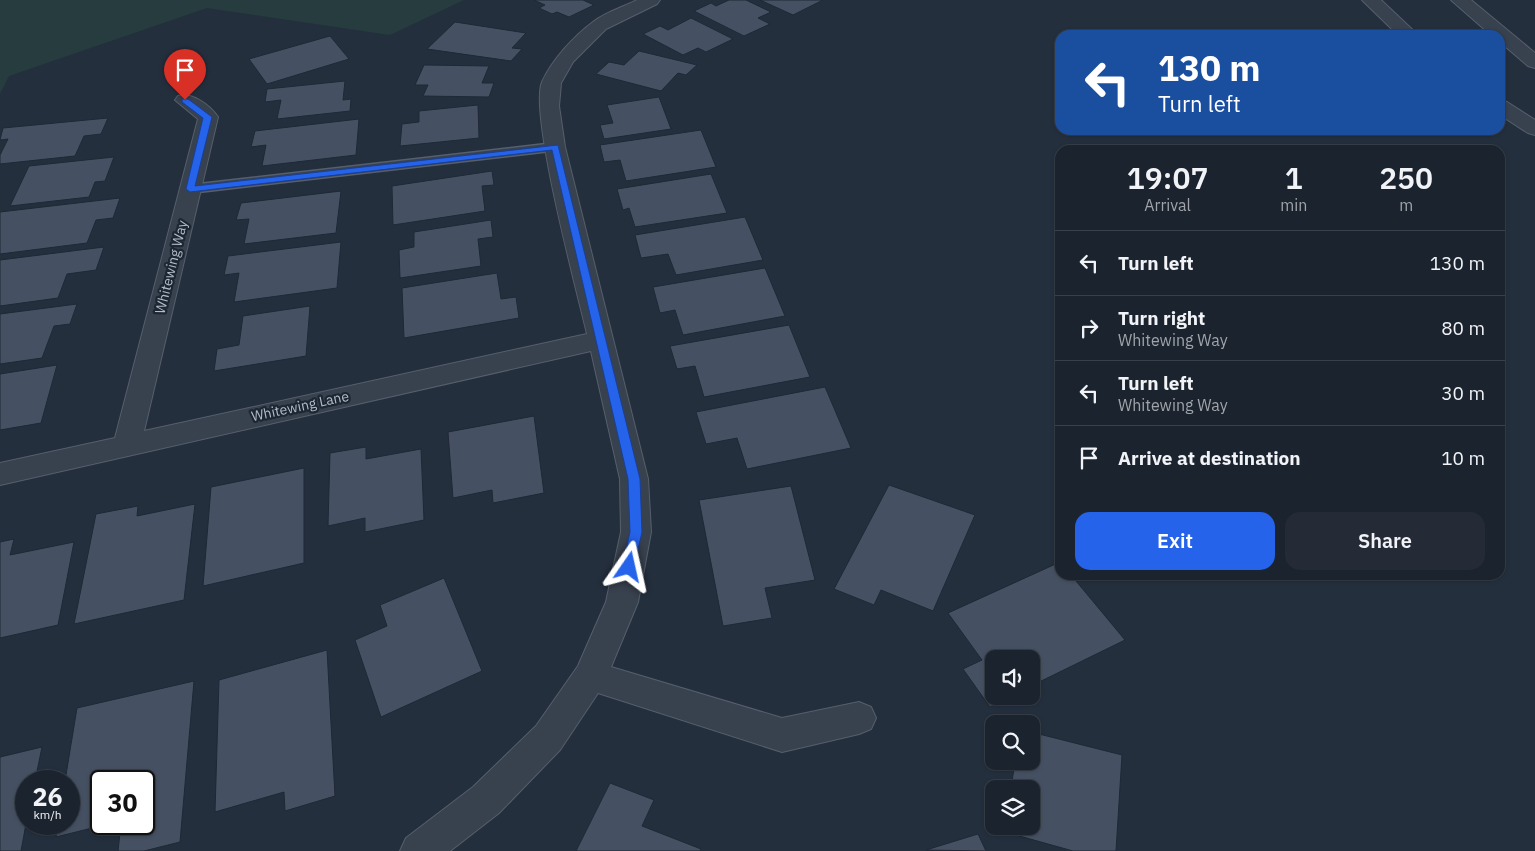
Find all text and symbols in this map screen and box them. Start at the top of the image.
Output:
text: 130 m [1158,45,1261,91]
pin [164,49,206,100]
icon: left [1075,50,1140,115]
icon: arrive [171,56,199,84]
text: Turn left [1158,89,1241,118]
text: 19:07 [1127,158,1208,197]
text: 1 [1285,158,1303,197]
text: 250 [1379,158,1433,197]
text: Arrival [1144,195,1191,215]
text: min [1280,195,1307,215]
text: m [1399,195,1413,215]
street label: Whitewing Way [151,218,191,316]
icon: left [1075,249,1103,277]
text: Turn left [1118,251,1194,275]
text: 130 m [1430,251,1485,275]
text: Turn right [1118,306,1205,330]
icon: right [1075,314,1103,342]
text: 80 m [1441,316,1485,340]
text: Whitewing Way [1118,330,1228,350]
text: Turn left [1118,371,1194,395]
icon: left [1075,379,1103,407]
text: 30 m [1441,381,1485,405]
street label: Whitewing Lane [250,387,351,425]
text: Whitewing Way [1118,395,1228,415]
icon: arrive [1075,444,1103,472]
text: Arrive at destination [1118,446,1301,470]
text: 10 m [1441,446,1485,470]
button: Exit [1075,512,1275,570]
button: Share [1285,512,1485,570]
position arrow [602,540,654,592]
map controls [985,650,1040,835]
button: sound [985,650,1040,705]
button: search [985,715,1040,770]
speed limit sign: 30 [90,770,155,835]
text: 26 [32,780,63,813]
button: layers [985,780,1040,835]
text: km/h [33,807,62,822]

